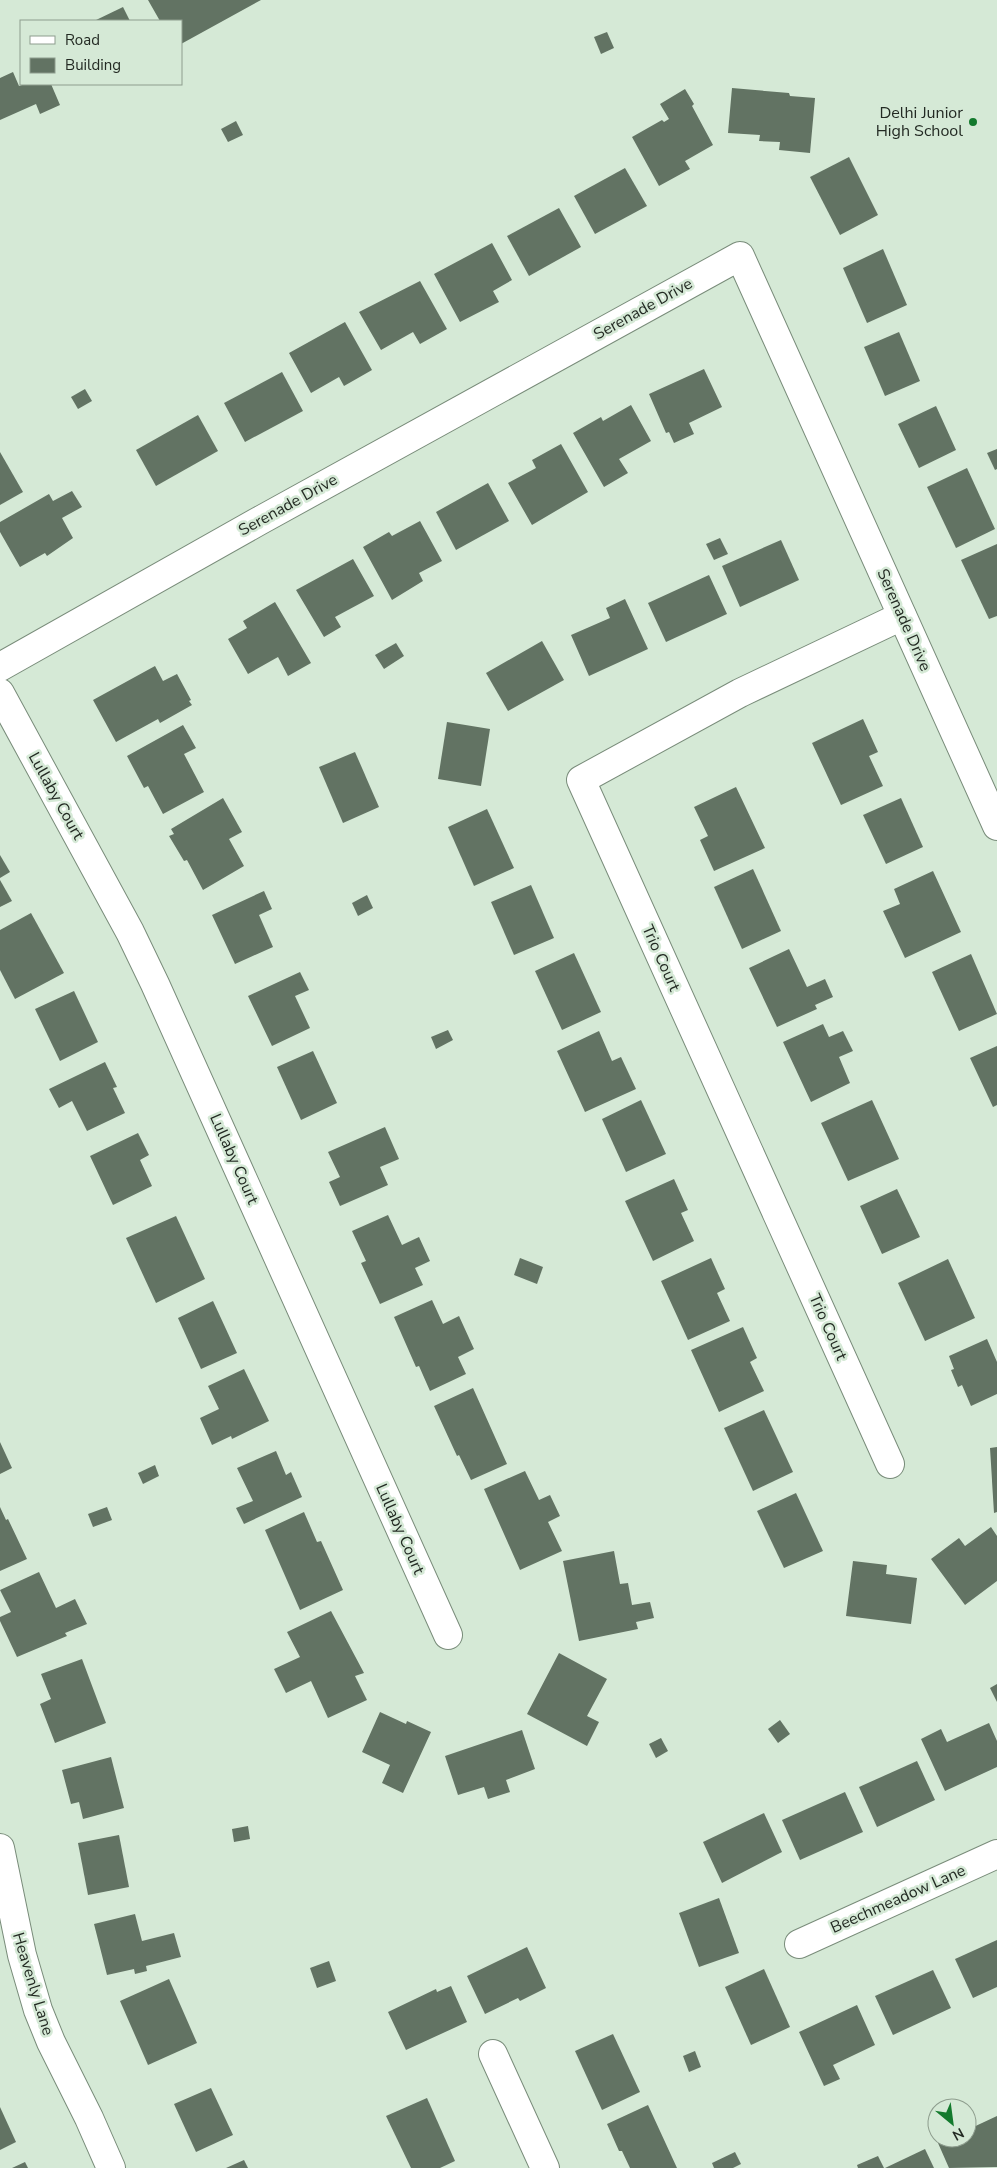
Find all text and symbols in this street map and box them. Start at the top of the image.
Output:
legend [20,20,182,85]
text: Road [65,30,100,50]
text: Building [65,55,121,75]
place label: Delhi Junior High School [876,102,963,142]
marker: Delhi Junior High School [967,116,979,128]
street label: Serenade Drive [590,273,696,345]
street label: Serenade Drive [235,469,341,541]
street label: Serenade Drive [872,565,936,675]
street label: Lullaby Court [23,748,89,844]
street label: Trio Court [637,921,686,995]
street label: Lullaby Court [204,1110,264,1208]
street label: Trio Court [804,1290,853,1364]
street label: Lullaby Court [370,1480,430,1578]
street label: Beechmeadow Lane [827,1859,969,1939]
street label: Heavenly Lane [7,1930,59,2038]
north arrow [927,2098,977,2148]
text: N [949,2123,967,2145]

